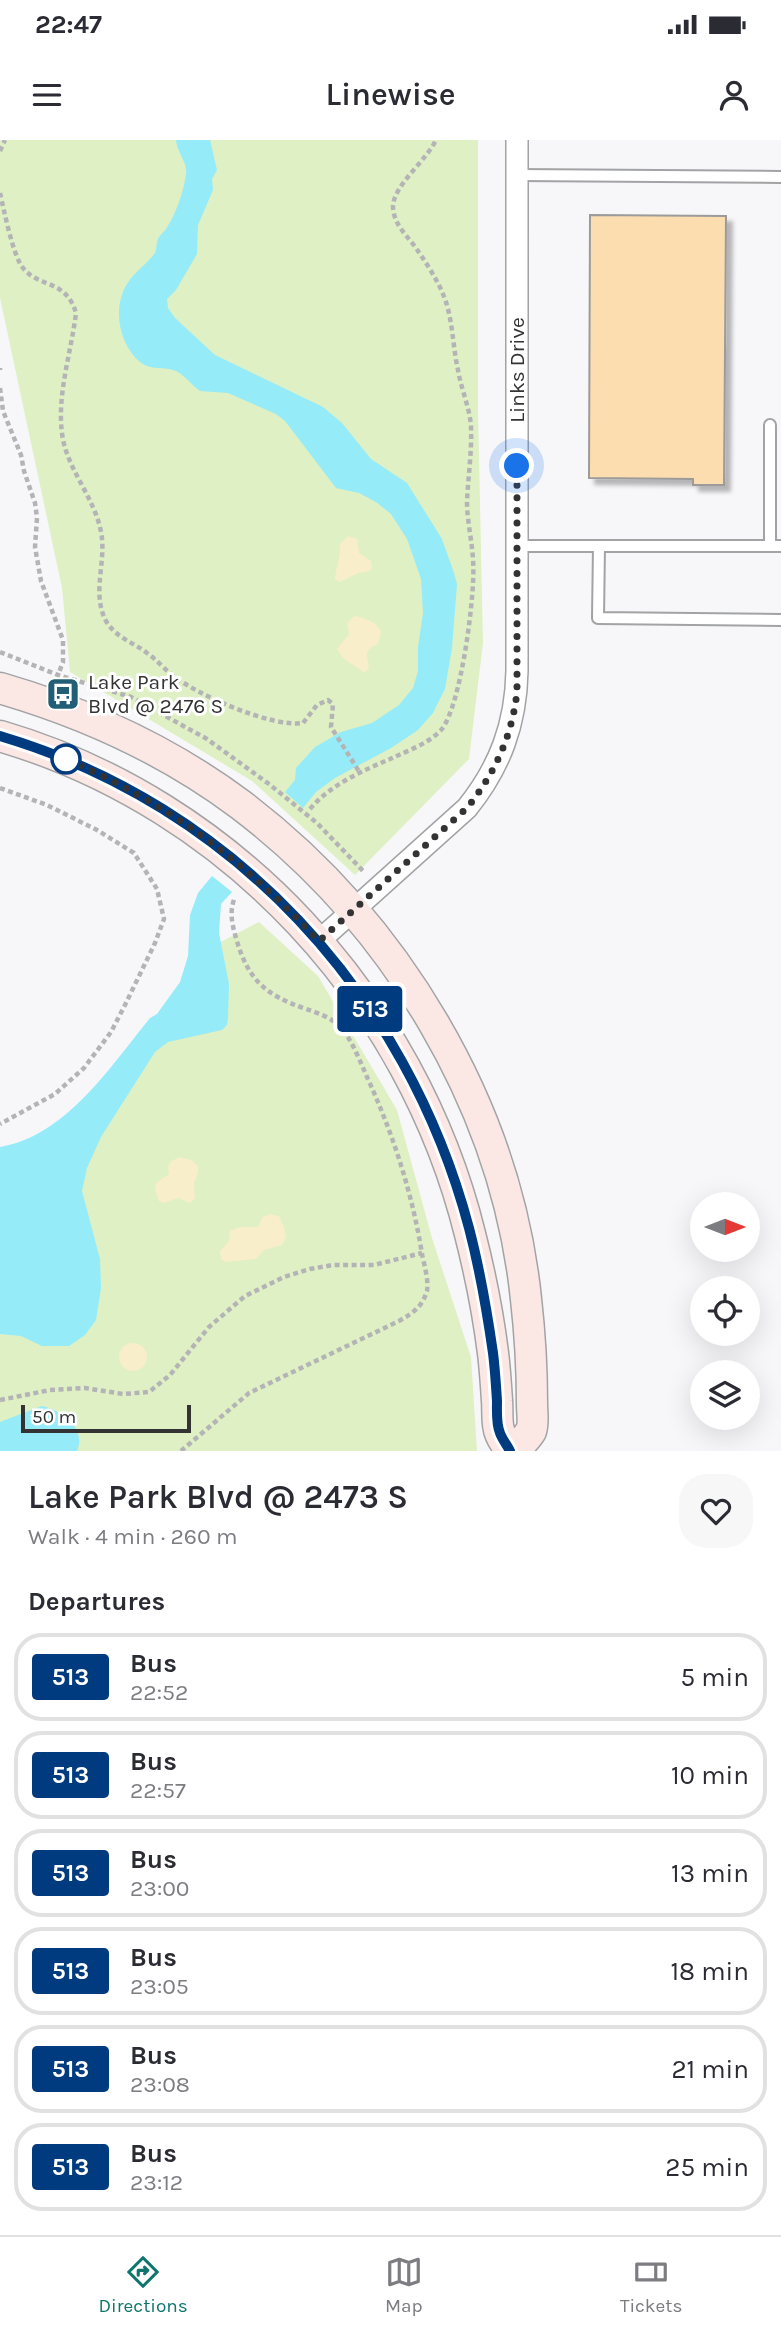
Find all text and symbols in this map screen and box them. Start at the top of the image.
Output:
text: 22:47 [35,9,102,40]
icon: menu [28,76,66,114]
text: Linewise [325,76,456,113]
icon: person [715,76,753,114]
street label: Links Drive [505,317,529,423]
your location [499,448,534,483]
place label: Lake Park Blvd @ 2476 S [88,670,223,718]
bus stop icon: Lake Park Blvd @ 2476 S [44,675,82,713]
unlabelled marker [51,744,81,774]
line badge: 513 [330,986,410,1032]
text: 513 [351,995,389,1023]
north arrow [690,1192,760,1262]
map controls [690,1192,760,1430]
button: locate [690,1276,760,1346]
button: layers [690,1360,760,1430]
scale bar [21,1402,191,1434]
text: 50 m [32,1406,76,1428]
button: heart [679,1474,753,1548]
text: Lake Park Blvd @ 2473 S [28,1478,408,1516]
text: Walk · 4 min · 260 m [28,1523,238,1550]
text: Departures [28,1586,165,1617]
text: Bus [130,1648,177,1679]
text: 5 min [680,1662,749,1693]
text: 513 [52,1663,89,1691]
text: 22:52 [130,1679,188,1706]
text: Bus [130,1746,177,1777]
text: 10 min [671,1760,749,1791]
text: 513 [52,1761,89,1789]
text: 22:57 [130,1777,186,1804]
text: Bus [130,1844,177,1875]
text: 13 min [671,1858,749,1889]
text: 513 [52,1859,89,1887]
text: 23:00 [130,1875,190,1902]
text: Bus [130,1942,177,1973]
text: 18 min [670,1956,749,1987]
text: 513 [52,1957,89,1985]
text: 23:05 [130,1973,189,2000]
text: Bus [130,2040,177,2071]
text: 21 min [671,2054,749,2085]
text: 513 [52,2055,89,2083]
text: 23:08 [130,2071,190,2098]
text: Bus [130,2138,177,2169]
text: 25 min [665,2152,749,2183]
text: 513 [52,2153,89,2181]
text: 23:12 [130,2169,183,2196]
tab: Directions [99,2253,188,2317]
tab: Map [385,2253,423,2317]
tab: Tickets [620,2253,682,2317]

